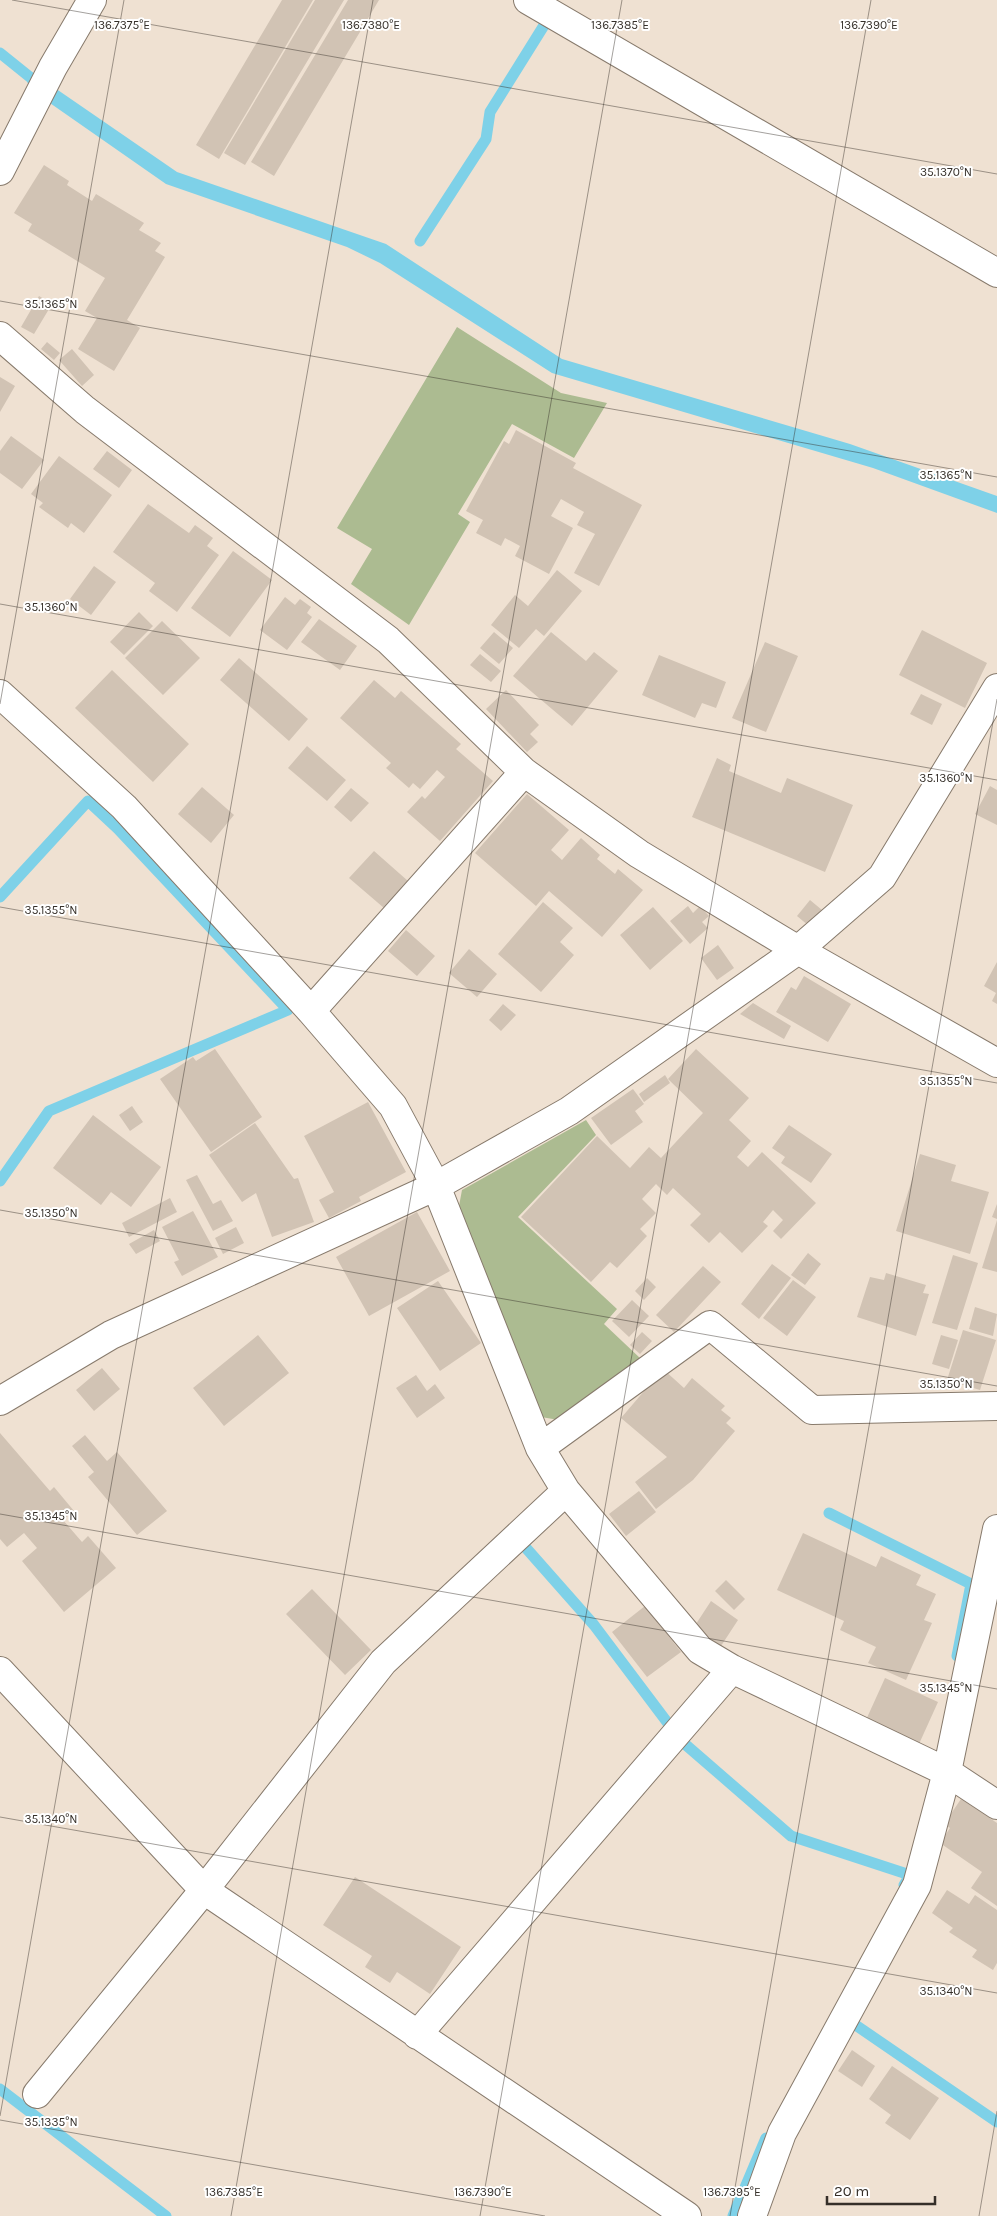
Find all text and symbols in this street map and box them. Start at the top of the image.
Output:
text: 136.7375°E [94,18,150,32]
text: 136.7380°E [342,18,400,32]
text: 136.7385°E [591,18,649,32]
text: 136.7390°E [840,18,898,32]
text: 35.1370°N [920,165,972,179]
text: 35.1365°N [25,297,78,311]
text: 35.1365°N [920,468,973,482]
text: 35.1360°N [24,600,78,614]
text: 35.1360°N [919,771,973,785]
text: 35.1355°N [25,903,77,917]
text: 35.1355°N [920,1074,972,1088]
text: 35.1350°N [24,1206,78,1220]
text: 35.1350°N [919,1377,973,1391]
text: 35.1345°N [25,1509,77,1523]
text: 35.1345°N [920,1681,972,1695]
text: 35.1340°N [24,1812,78,1826]
text: 35.1340°N [919,1984,973,1998]
text: 35.1335°N [24,2115,78,2129]
scale bar [827,2174,934,2206]
text: 20 m [834,2182,869,2200]
text: 136.7385°E [205,2185,263,2199]
text: 136.7390°E [454,2185,512,2199]
text: 136.7395°E [703,2185,761,2199]

